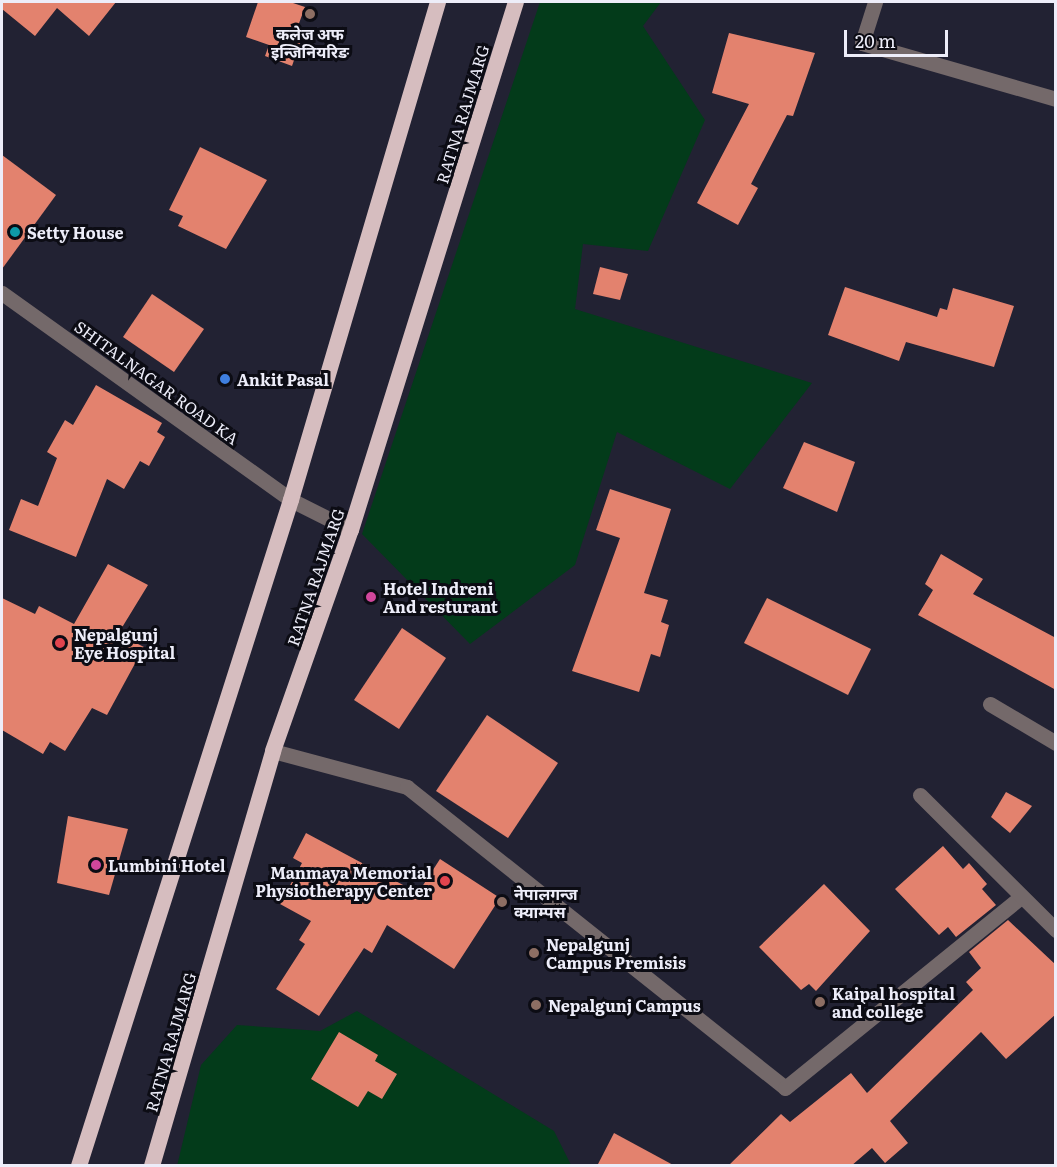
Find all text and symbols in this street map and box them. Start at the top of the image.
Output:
marker: कलेज अफ इन्जिनियरिङ [303,7,317,21]
scale bar [847,18,950,56]
place label: कलेज अफ इन्जिनियरिङ [271,23,349,61]
text: 20 m [855,27,896,54]
street label: RATNA RAJMARG [432,42,492,186]
place label: Setty House [27,222,124,242]
marker: Setty House [8,225,22,239]
street label: SHITALNAGAR ROAD KA [71,316,243,448]
place label: Ankit Pasal [237,369,329,389]
marker: Ankit Pasal [218,372,232,386]
street label: RATNA RAJMARG [282,506,348,648]
place label: Hotel Indreni And resturant [383,578,498,616]
marker: Hotel Indreni And resturant [364,590,378,604]
place label: Nepalgunj Eye Hospital [74,624,175,662]
marker: Nepalgunj Eye Hospital [51,634,69,652]
place label: Lumbini Hotel [108,855,226,875]
marker: Lumbini Hotel [89,858,103,872]
place label: Manmaya Memorial Physiotherapy Center [255,862,432,900]
marker: Manmaya Memorial Physiotherapy Center [436,872,454,890]
place label: नेपालगन्ज क्याम्पस [514,883,578,921]
marker: नेपालगन्ज क्याम्पस [495,895,509,909]
place label: Nepalgunj Campus Premisis [546,934,686,972]
marker: Nepalgunj Campus Premisis [527,946,541,960]
street label: RATNA RAJMARG [141,970,199,1114]
place label: Kaipal hospital and college [832,983,955,1021]
place label: Nepalgunj Campus [548,995,701,1015]
marker: Kaipal hospital and college [813,995,827,1009]
marker: Nepalgunj Campus [529,998,543,1012]

